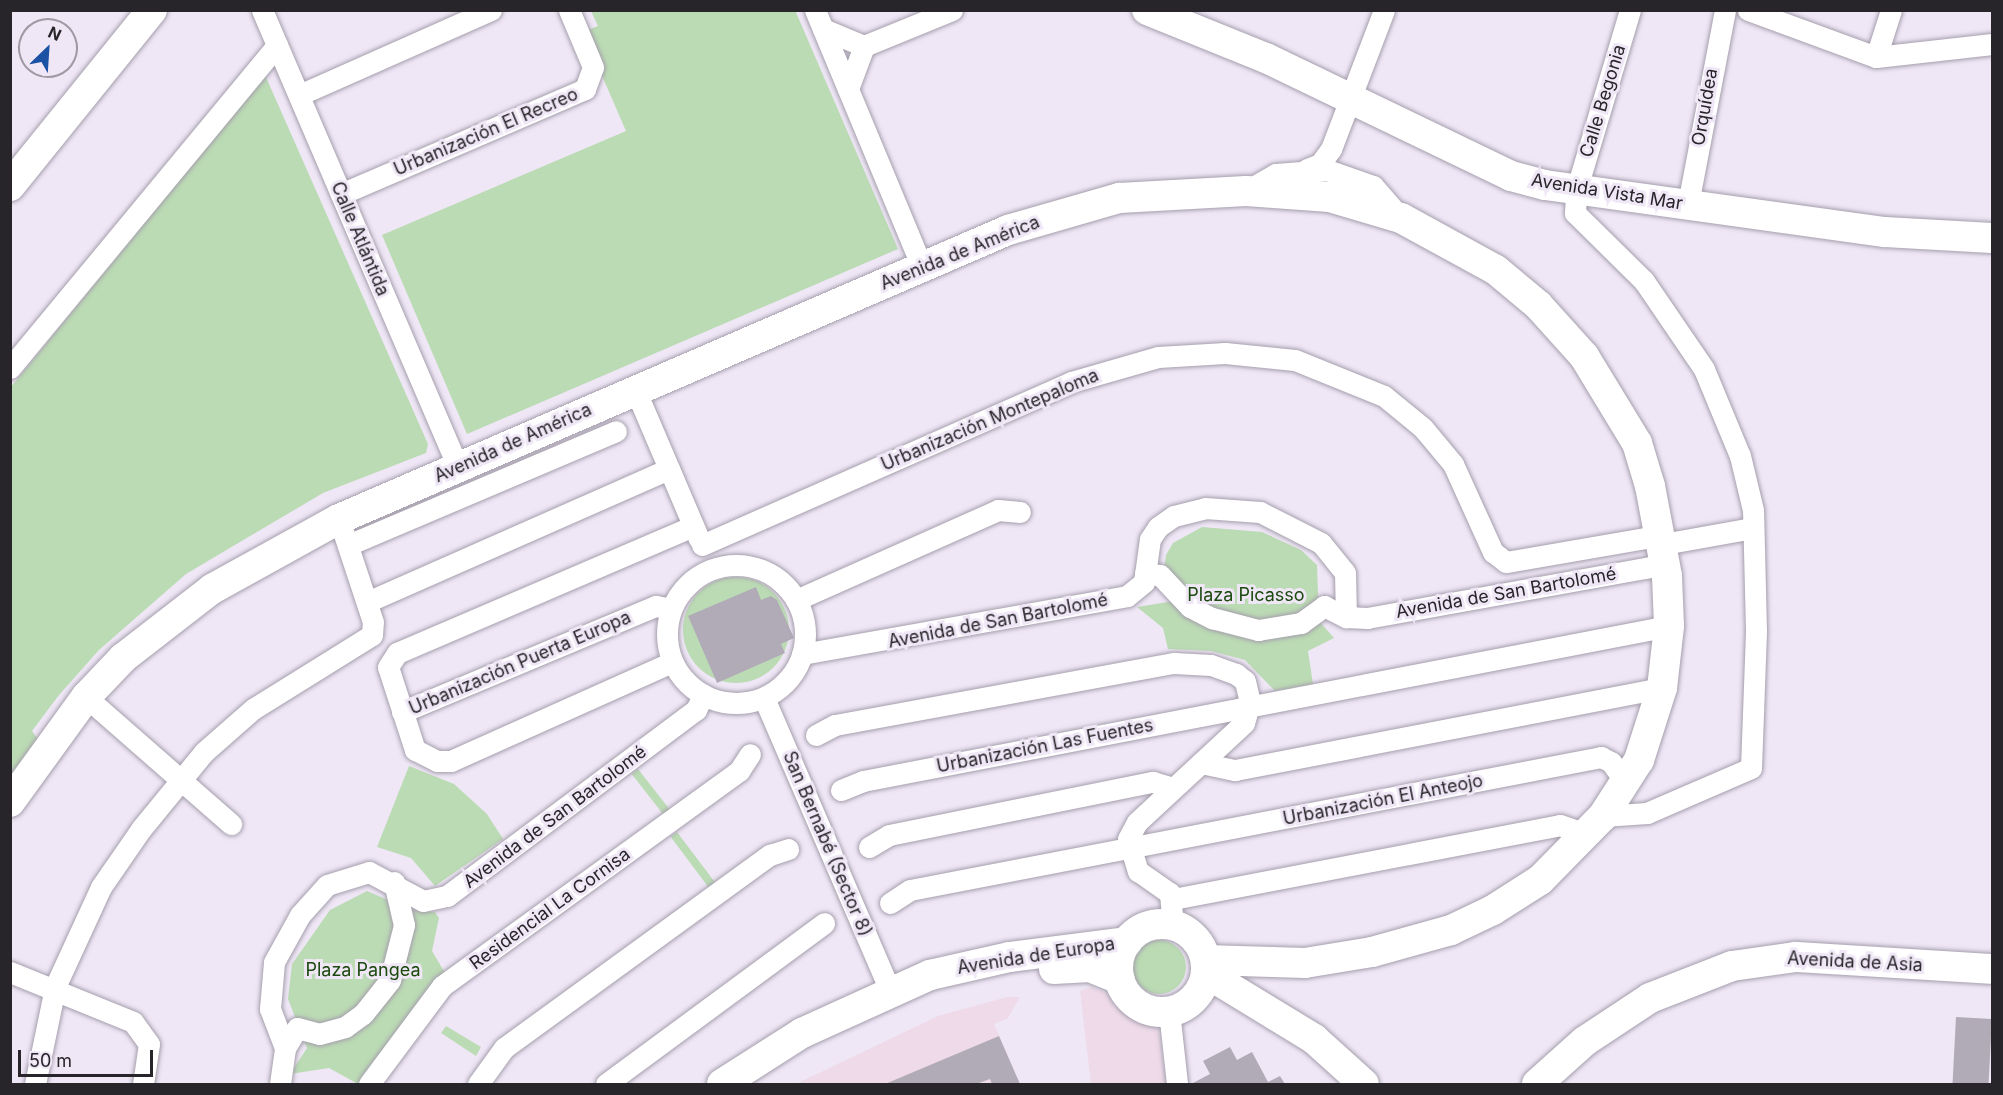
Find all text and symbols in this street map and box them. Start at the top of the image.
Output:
north arrow [18,18,78,78]
text: N [45,22,65,45]
street label: Calle Begonia [1576,42,1630,160]
street label: Orquídea [1688,67,1722,147]
street label: Urbanización El Recreo [391,83,581,181]
street label: Avenida Vista Mar [1530,169,1684,215]
street label: Calle Atlántida [326,179,394,299]
street label: Avenida de América [877,211,1043,295]
street label: Urbanización Montepaloma [878,364,1102,476]
street label: Avenida de América [431,399,595,487]
street label: Avenida de San Bartolomé [1394,563,1618,623]
park label: Plaza Picasso [1187,584,1305,606]
street label: Avenida de San Bartolomé [886,589,1110,653]
street label: Urbanización Puerta Europa [406,606,634,720]
street label: Urbanización Las Fuentes [935,714,1155,778]
street label: Avenida de San Bartolomé [459,741,651,893]
street label: San Bernabé (Sector 8) [778,748,876,940]
street label: Urbanización El Anteojo [1281,770,1485,830]
street label: Residencial La Cornisa [466,844,634,974]
street label: Avenida de Europa [956,933,1116,979]
street label: Avenida de Asia [1787,948,1923,976]
park label: Plaza Pangea [305,959,421,981]
scale bar [21,1038,156,1076]
text: 50 m [29,1050,72,1071]

